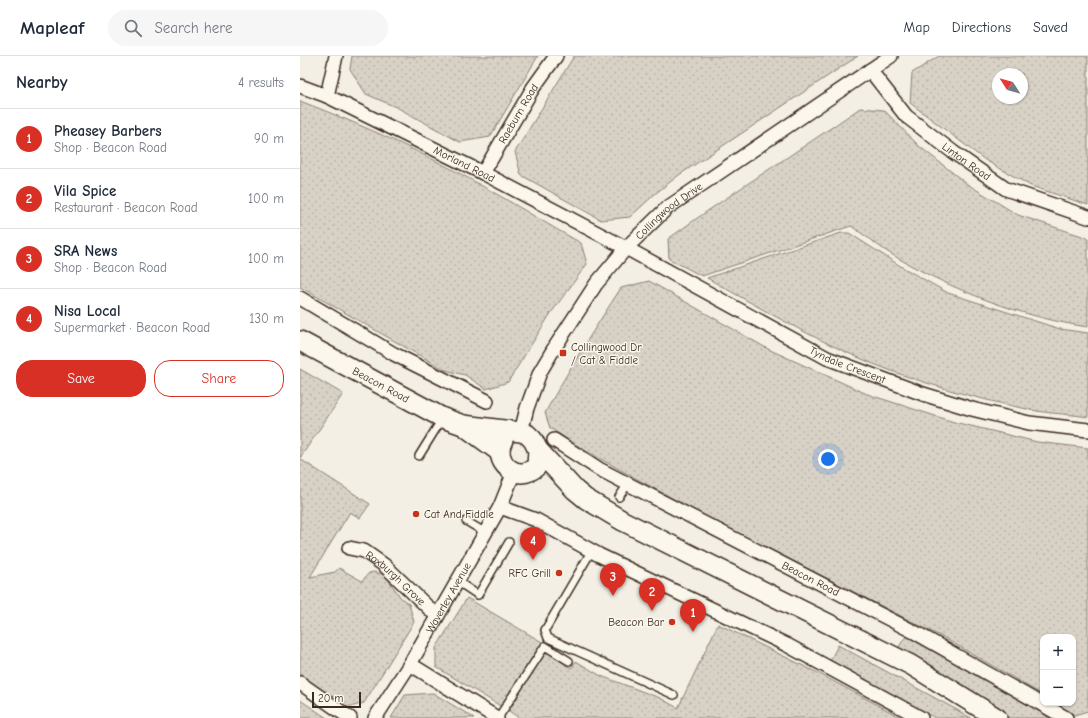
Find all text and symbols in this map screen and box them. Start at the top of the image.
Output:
search box [108,10,388,46]
text: Mapleaf [20,17,84,39]
icon: search [122,17,144,39]
text: Search here [154,19,233,37]
text: Map [903,19,930,36]
text: Directions [952,19,1011,36]
text: Saved [1033,19,1068,36]
north arrow [992,68,1028,104]
text: Nearby [16,73,67,92]
text: 4 results [238,75,284,90]
street label: Raeburn Road [496,81,541,146]
text: Pheasey Barbers [54,122,162,140]
text: 1 [26,131,32,146]
text: 90 m [254,131,284,146]
text: Shop · Beacon Road [54,140,167,155]
street label: Linton Road [939,140,993,183]
street label: Morland Road [431,144,497,185]
street label: Collingwood Drive [633,180,705,242]
text: Vila Spice [54,182,116,200]
text: 2 [26,191,32,206]
text: 100 m [248,191,284,206]
text: Restaurant · Beacon Road [54,200,198,215]
text: SRA News [54,242,117,260]
text: 3 [26,251,32,266]
text: 100 m [248,251,284,266]
text: Shop · Beacon Road [54,260,167,275]
text: Nisa Local [54,302,120,320]
text: 4 [26,311,32,326]
text: 130 m [249,311,284,326]
text: Supermarket · Beacon Road [54,320,210,335]
place label: Collingwood Dr / Cat & Fiddle [571,341,642,367]
street label: Tyndale Crescent [807,344,888,387]
marker: Collingwood Dr / Cat & Fiddle [558,348,568,358]
button: Save [16,360,146,397]
button: Share [154,360,284,397]
street label: Beacon Road [350,364,412,406]
your location [818,449,838,469]
place label: Cat And Fiddle [424,508,494,521]
marker: Cat And Fiddle [411,509,421,519]
pin: 4 [520,527,546,560]
street label: Roxburgh Grove [363,548,428,609]
street label: Beacon Road [780,559,842,599]
street label: Waverley Avenue [423,560,474,635]
pin: 3 [600,563,626,596]
place label: RFC Grill [508,567,551,580]
marker: RFC Grill [554,568,564,578]
pin: 2 [639,578,665,611]
pin: 1 [680,599,706,632]
place label: Beacon Bar [608,616,665,629]
marker: Beacon Bar [667,617,677,627]
map controls [1040,634,1076,706]
button: + [1040,634,1076,670]
button: − [1040,670,1076,706]
scale bar [312,690,361,709]
text: 20 m [318,692,343,705]

